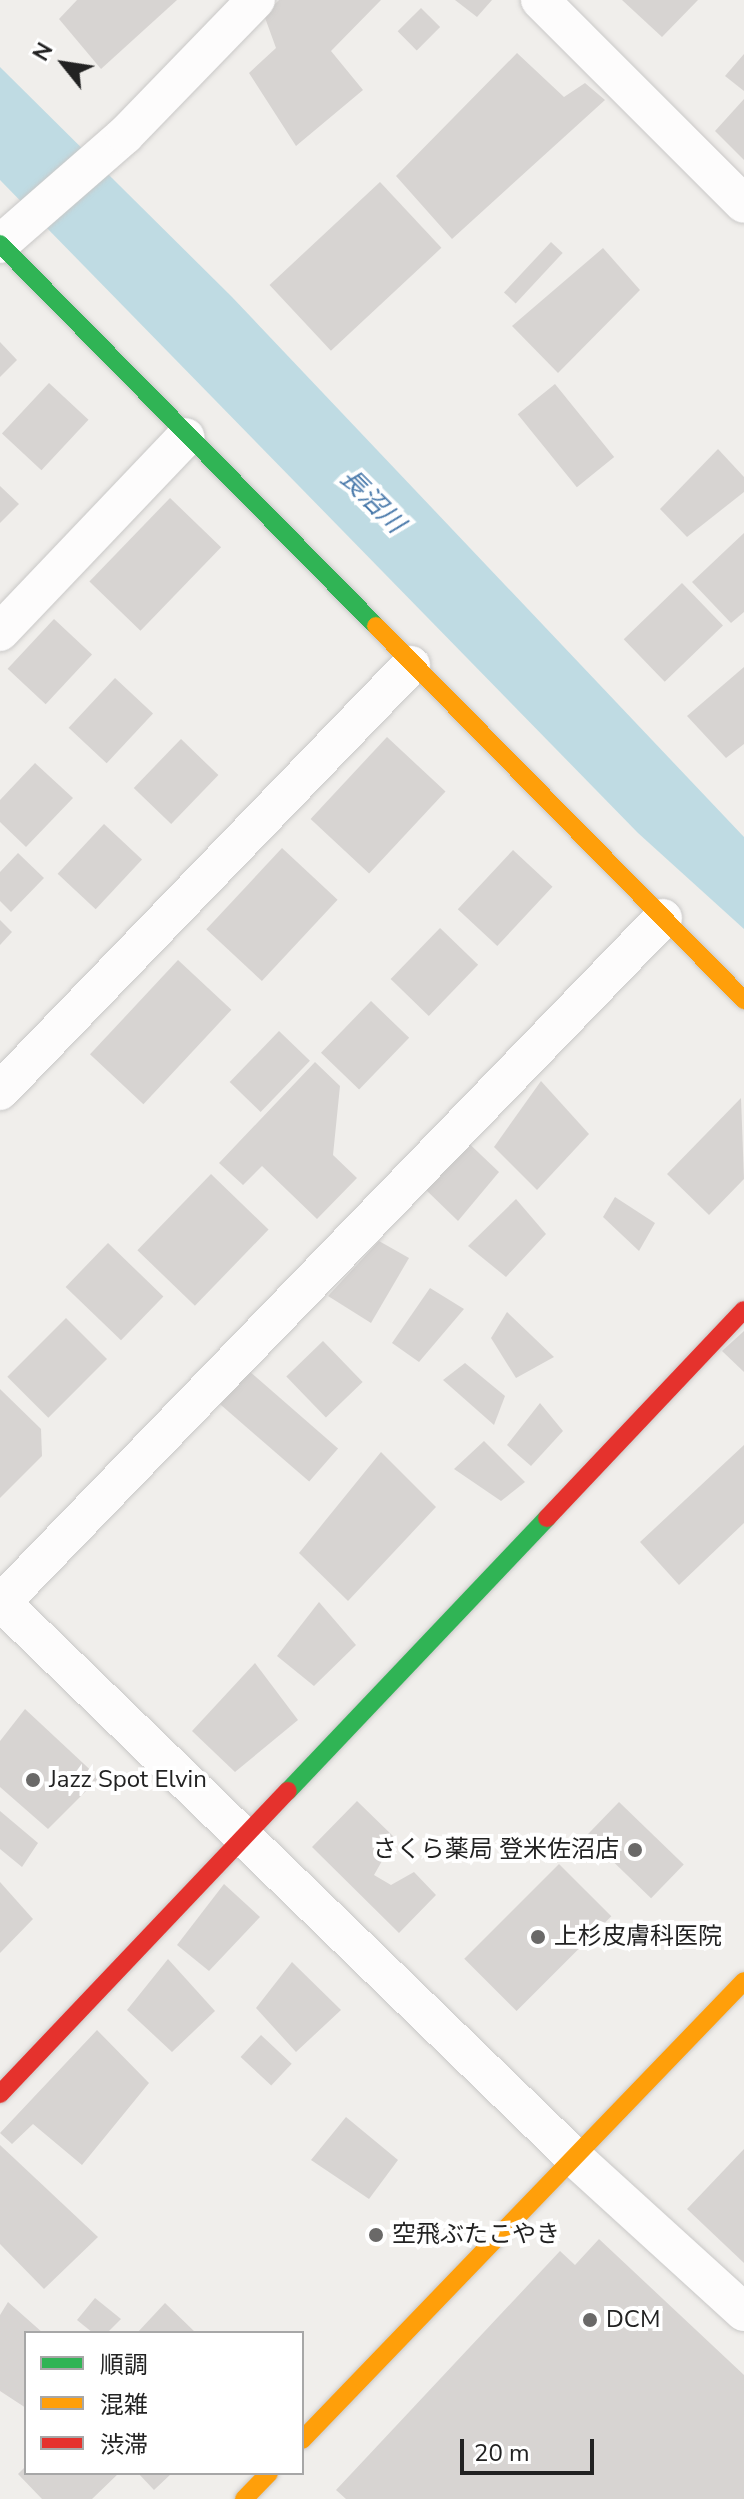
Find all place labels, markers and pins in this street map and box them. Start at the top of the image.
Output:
place label: Jazz Spot Elvin [49,1766,207,1794]
marker: Jazz Spot Elvin [24,1771,42,1789]
place label: さくら薬局 登米佐沼店 [373,1836,619,1864]
marker: さくら薬局 登米佐沼店 [626,1841,644,1859]
place label: 上杉皮膚科医院 [554,1923,722,1951]
marker: 上杉皮膚科医院 [529,1928,547,1946]
place label: 空飛ぶたこやき [392,2221,560,2249]
marker: 空飛ぶたこやき [367,2226,385,2244]
place label: DCM [606,2306,660,2334]
marker: DCM [581,2311,599,2329]

